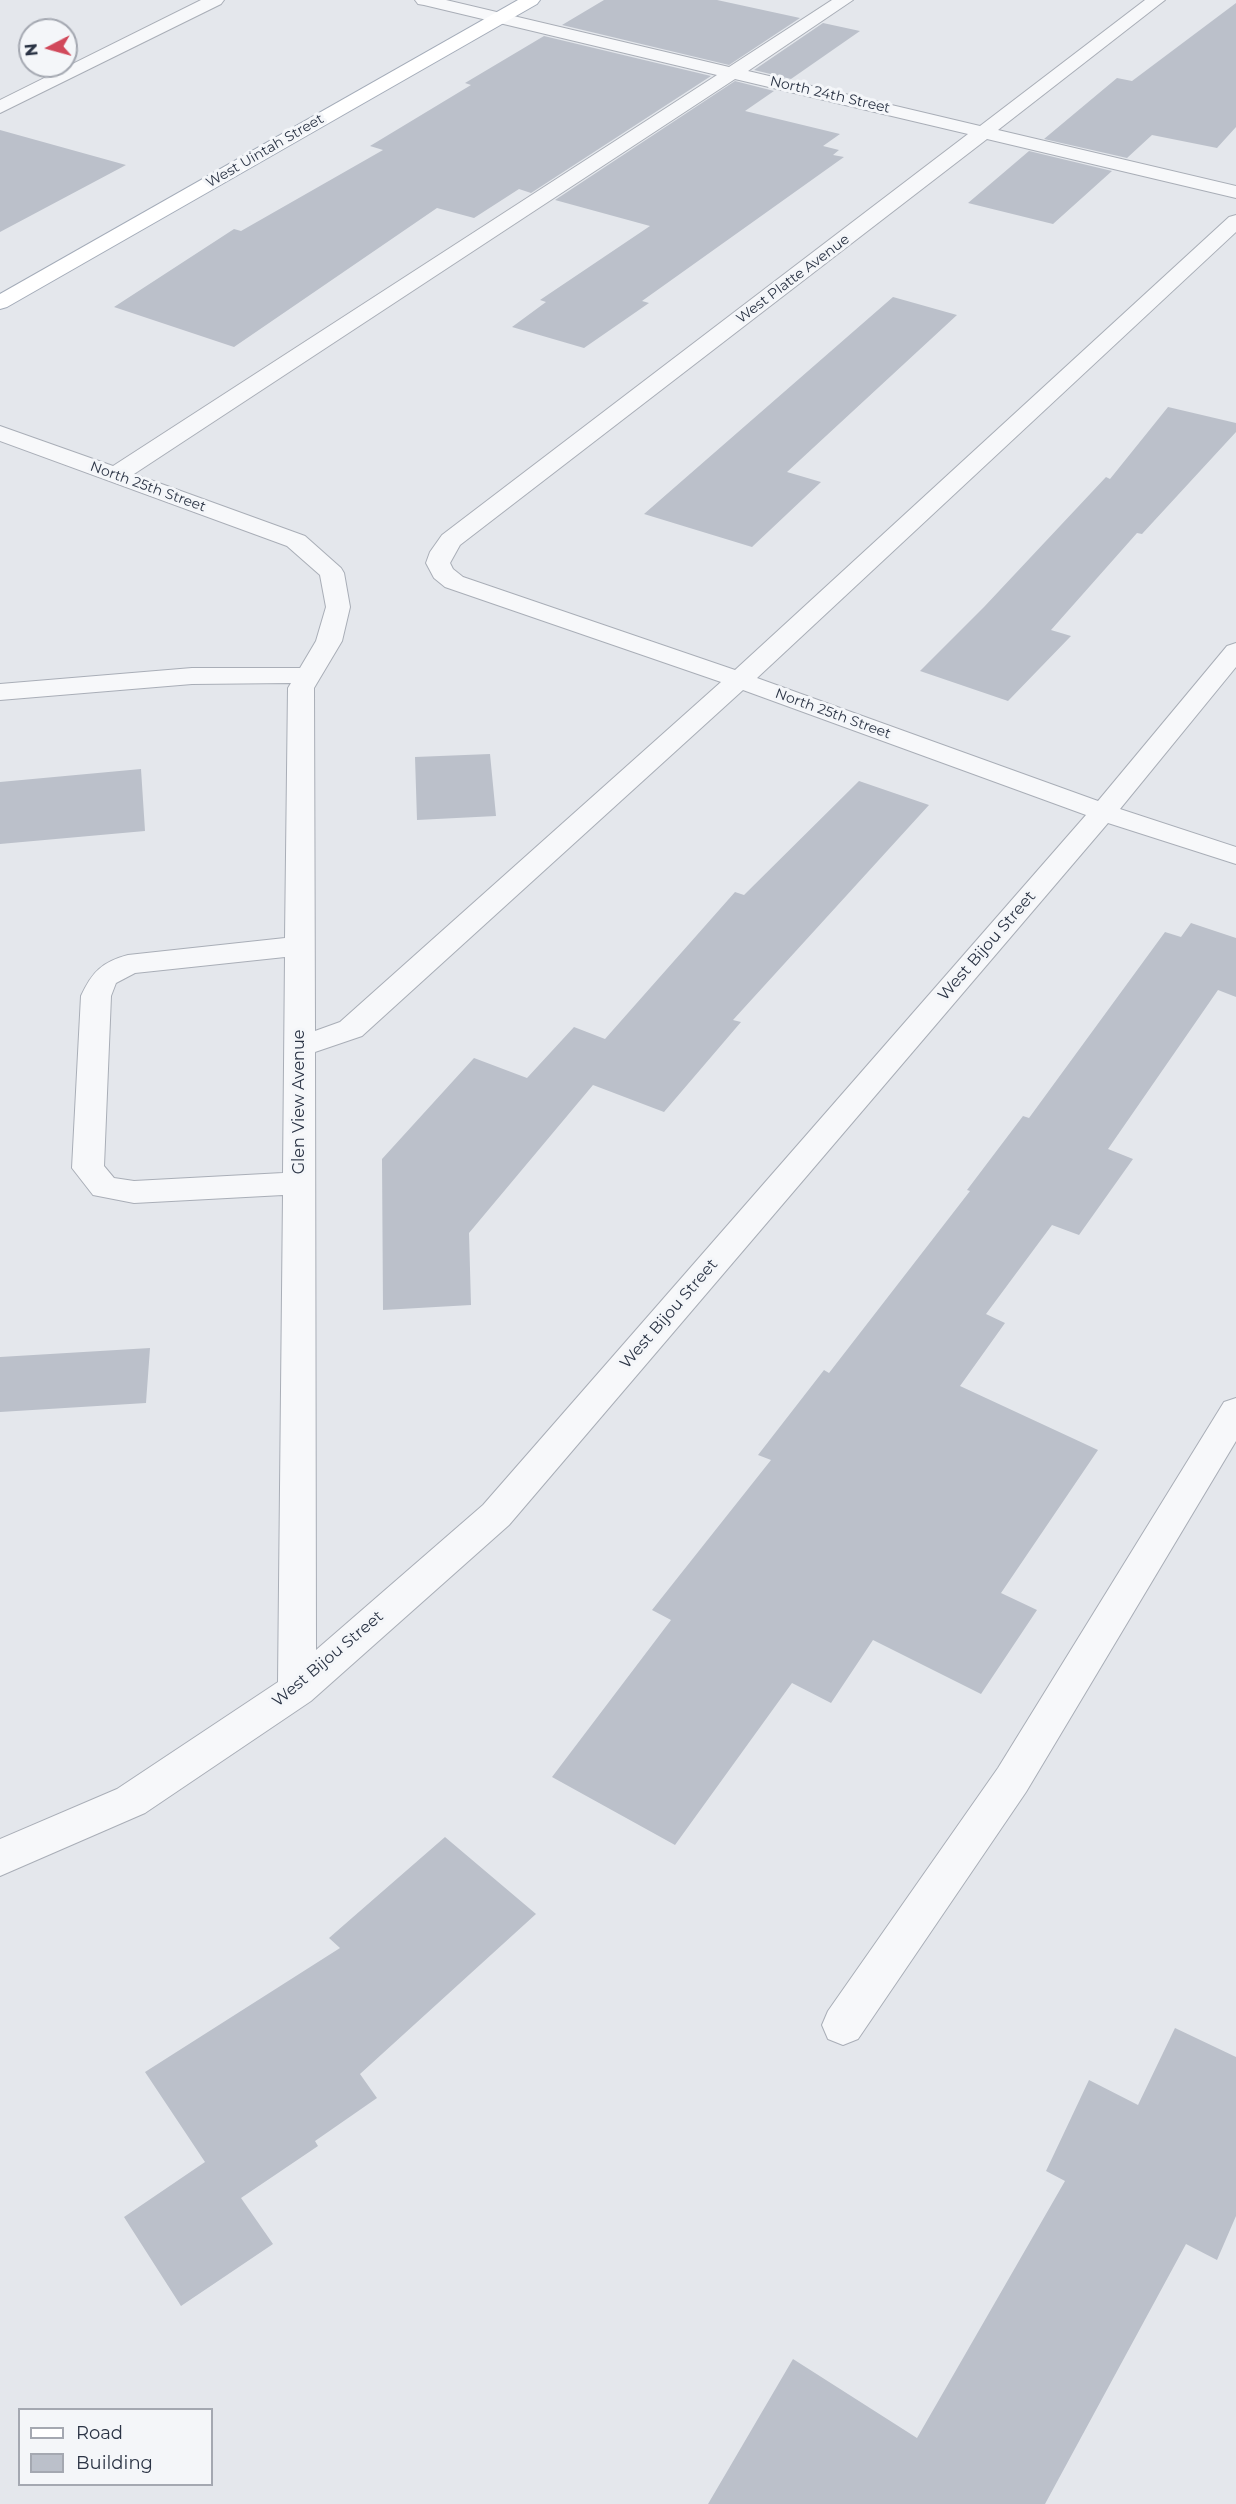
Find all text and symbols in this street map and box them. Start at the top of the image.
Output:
north arrow [18,18,78,78]
text: N [21,42,42,57]
street label: North 24th Street [768,73,892,117]
street label: West Uintah Street [203,111,327,191]
street label: West Platte Avenue [733,231,853,327]
street label: North 25th Street [88,458,208,516]
street label: North 25th Street [773,685,893,743]
street label: West Bijou Street [934,887,1040,1005]
street label: Glen View Avenue [289,1030,309,1174]
street label: West Bijou Street [616,1255,722,1373]
street label: West Bijou Street [269,1607,387,1711]
legend [18,2408,213,2486]
text: Road [76,2422,123,2444]
text: Building [76,2452,153,2474]

